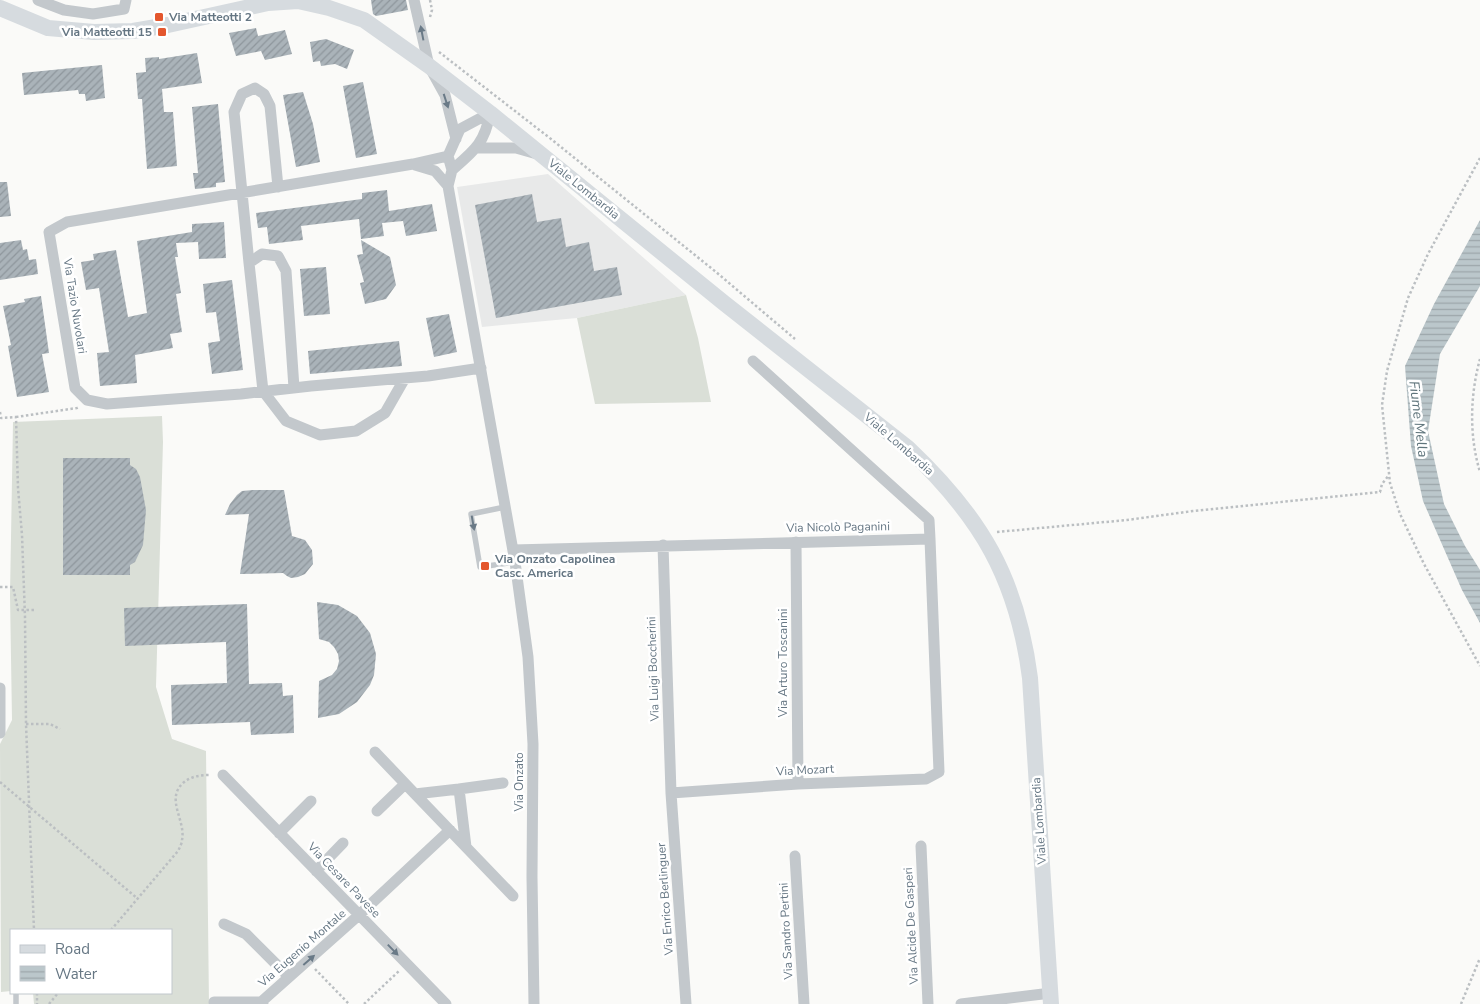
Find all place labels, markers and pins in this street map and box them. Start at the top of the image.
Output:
place label: Via Matteotti 2 [168,9,252,25]
marker: Via Matteotti 2 [153,11,165,23]
place label: Via Matteotti 15 [61,24,152,40]
marker: Via Matteotti 15 [156,26,168,38]
place label: Via Onzato Capolinea Casc. America [494,551,615,581]
marker: Via Onzato Capolinea Casc. America [479,560,491,572]

